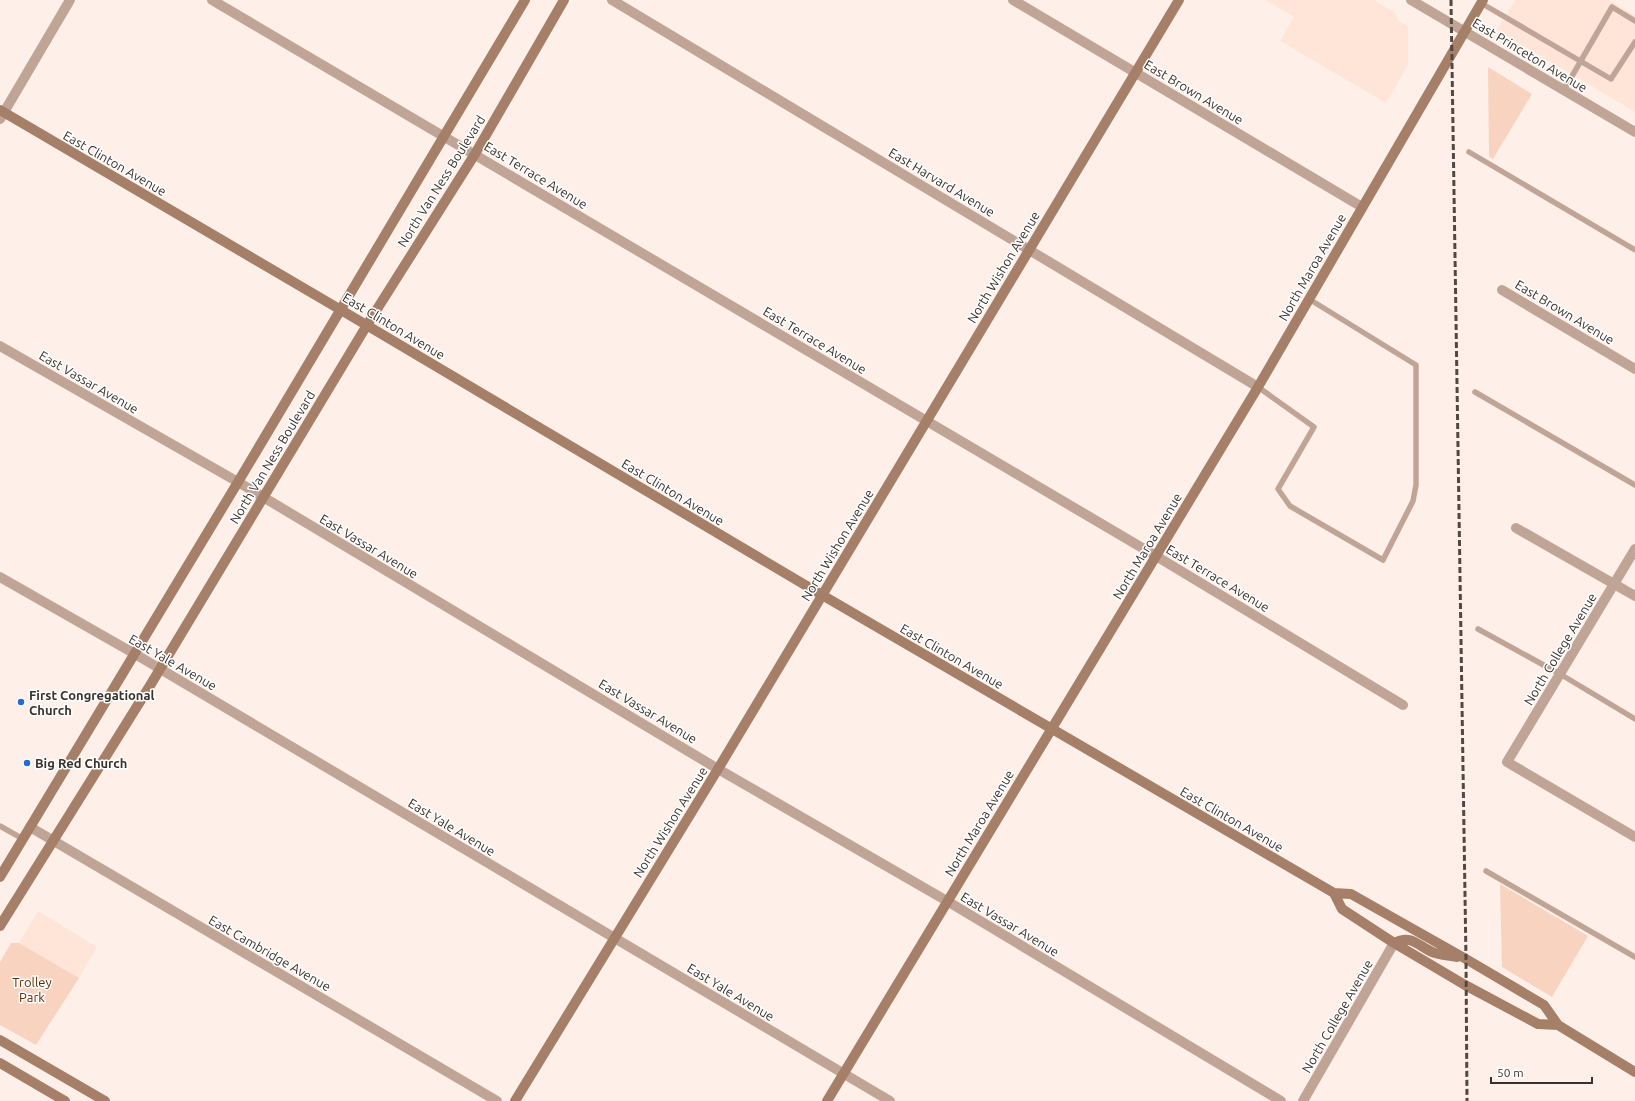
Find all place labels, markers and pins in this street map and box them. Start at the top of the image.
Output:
place label: First Congregational Church [29,688,155,717]
marker: First Congregational Church [16,697,26,707]
place label: Big Red Church [35,756,127,770]
marker: Big Red Church [22,758,32,768]

